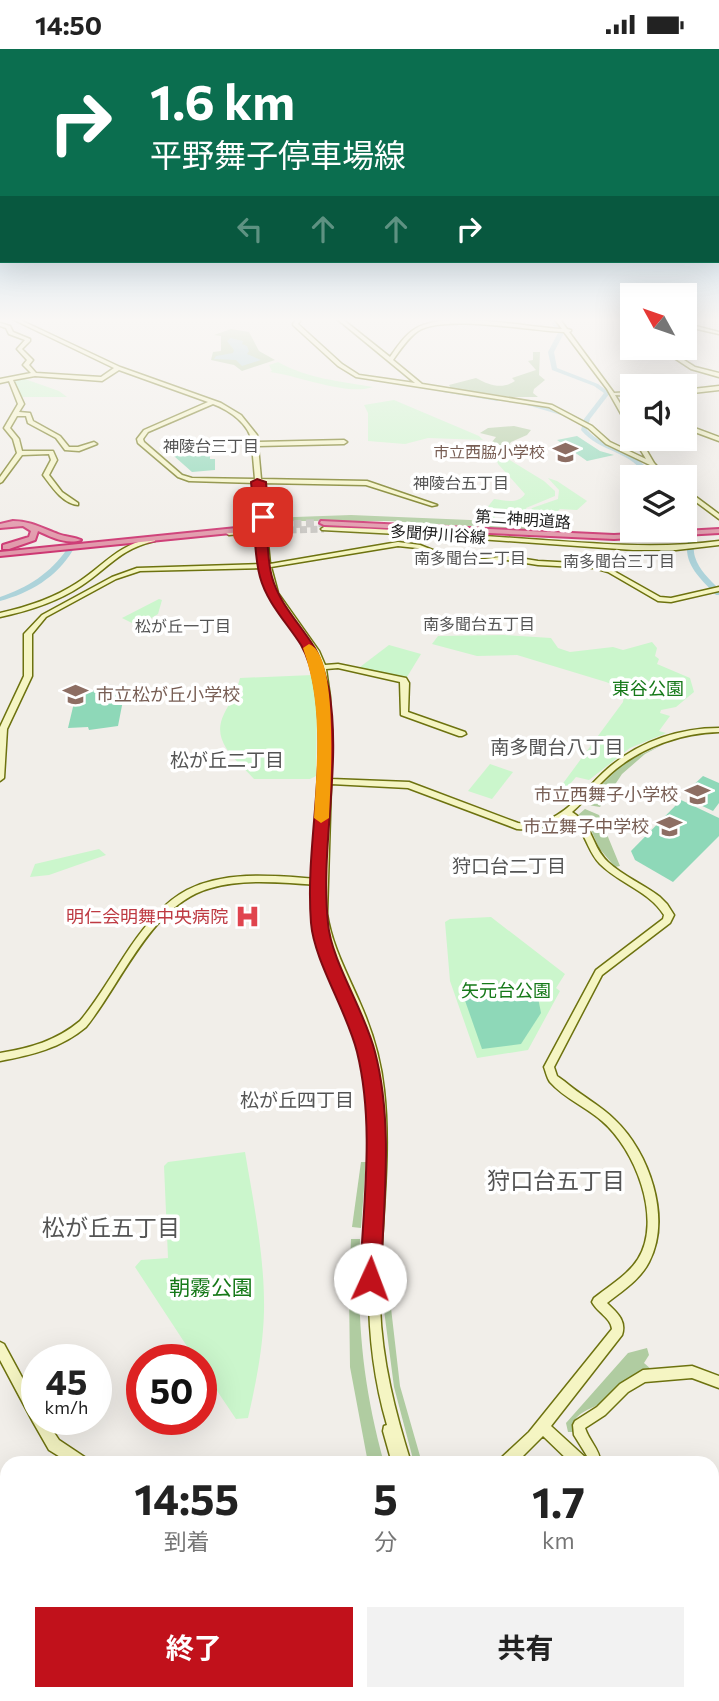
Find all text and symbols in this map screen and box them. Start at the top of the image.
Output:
text: 14:50 [35,9,102,40]
text: 1.6 km [150,70,295,130]
icon: right [35,77,126,168]
text: 平野舞子停車場線 [150,134,406,174]
icon: left [231,210,269,248]
icon: ahead [304,210,342,248]
icon: ahead [377,210,415,248]
icon: right [450,210,488,248]
north arrow [620,283,696,361]
map controls [620,283,697,542]
button: sound [620,374,697,451]
district label: 神陵台三丁目 [163,436,259,455]
school or university icon: 市立西脇小学校 [551,438,579,466]
place label: 市立西脇小学校 [433,442,545,461]
button: layers [620,465,697,542]
district label: 神陵台五丁目 [413,473,509,492]
pin [233,487,293,547]
icon: arrive [244,498,282,536]
street label: 第二神明道路 [474,506,572,531]
street label: 多聞伊川谷線 [389,521,487,546]
district label: 南多聞台二丁目 [414,548,526,567]
district label: 南多聞台三丁目 [563,551,675,570]
district label: 南多聞台五丁目 [423,614,535,633]
district label: 松が丘一丁目 [135,616,231,635]
park label: 東谷公園 [612,677,684,699]
school or university icon: 市立松が丘小学校 [62,681,90,709]
place label: 市立松が丘小学校 [96,683,240,705]
district label: 南多聞台八丁目 [490,735,624,758]
district label: 松が丘二丁目 [170,748,284,771]
school or university icon: 市立西舞子小学校 [684,781,712,809]
place label: 市立西舞子小学校 [534,783,678,805]
school or university icon: 市立舞子中学校 [655,813,683,841]
place label: 市立舞子中学校 [523,815,649,837]
district label: 狩口台二丁目 [452,854,566,877]
hospital icon: 明仁会明舞中央病院 [234,903,262,931]
place label: 明仁会明舞中央病院 [66,905,228,927]
park label: 矢元台公園 [461,979,551,1001]
district label: 松が丘四丁目 [240,1088,354,1111]
district label: 狩口台五丁目 [487,1166,625,1194]
district label: 松が丘五丁目 [42,1213,180,1241]
position arrow [333,1242,407,1316]
park label: 朝霧公園 [169,1274,253,1299]
speed limit sign: 50 [126,1344,217,1435]
text: 45 [46,1359,87,1402]
text: km/h [45,1396,88,1418]
text: 14:55 [134,1472,239,1524]
text: 5 [373,1472,398,1524]
text: 1.7 [532,1475,585,1527]
text: km [542,1526,575,1554]
text: 到着 [164,1527,210,1555]
text: 分 [374,1527,397,1555]
button: 終了 [35,1607,353,1687]
button: 共有 [367,1607,684,1687]

